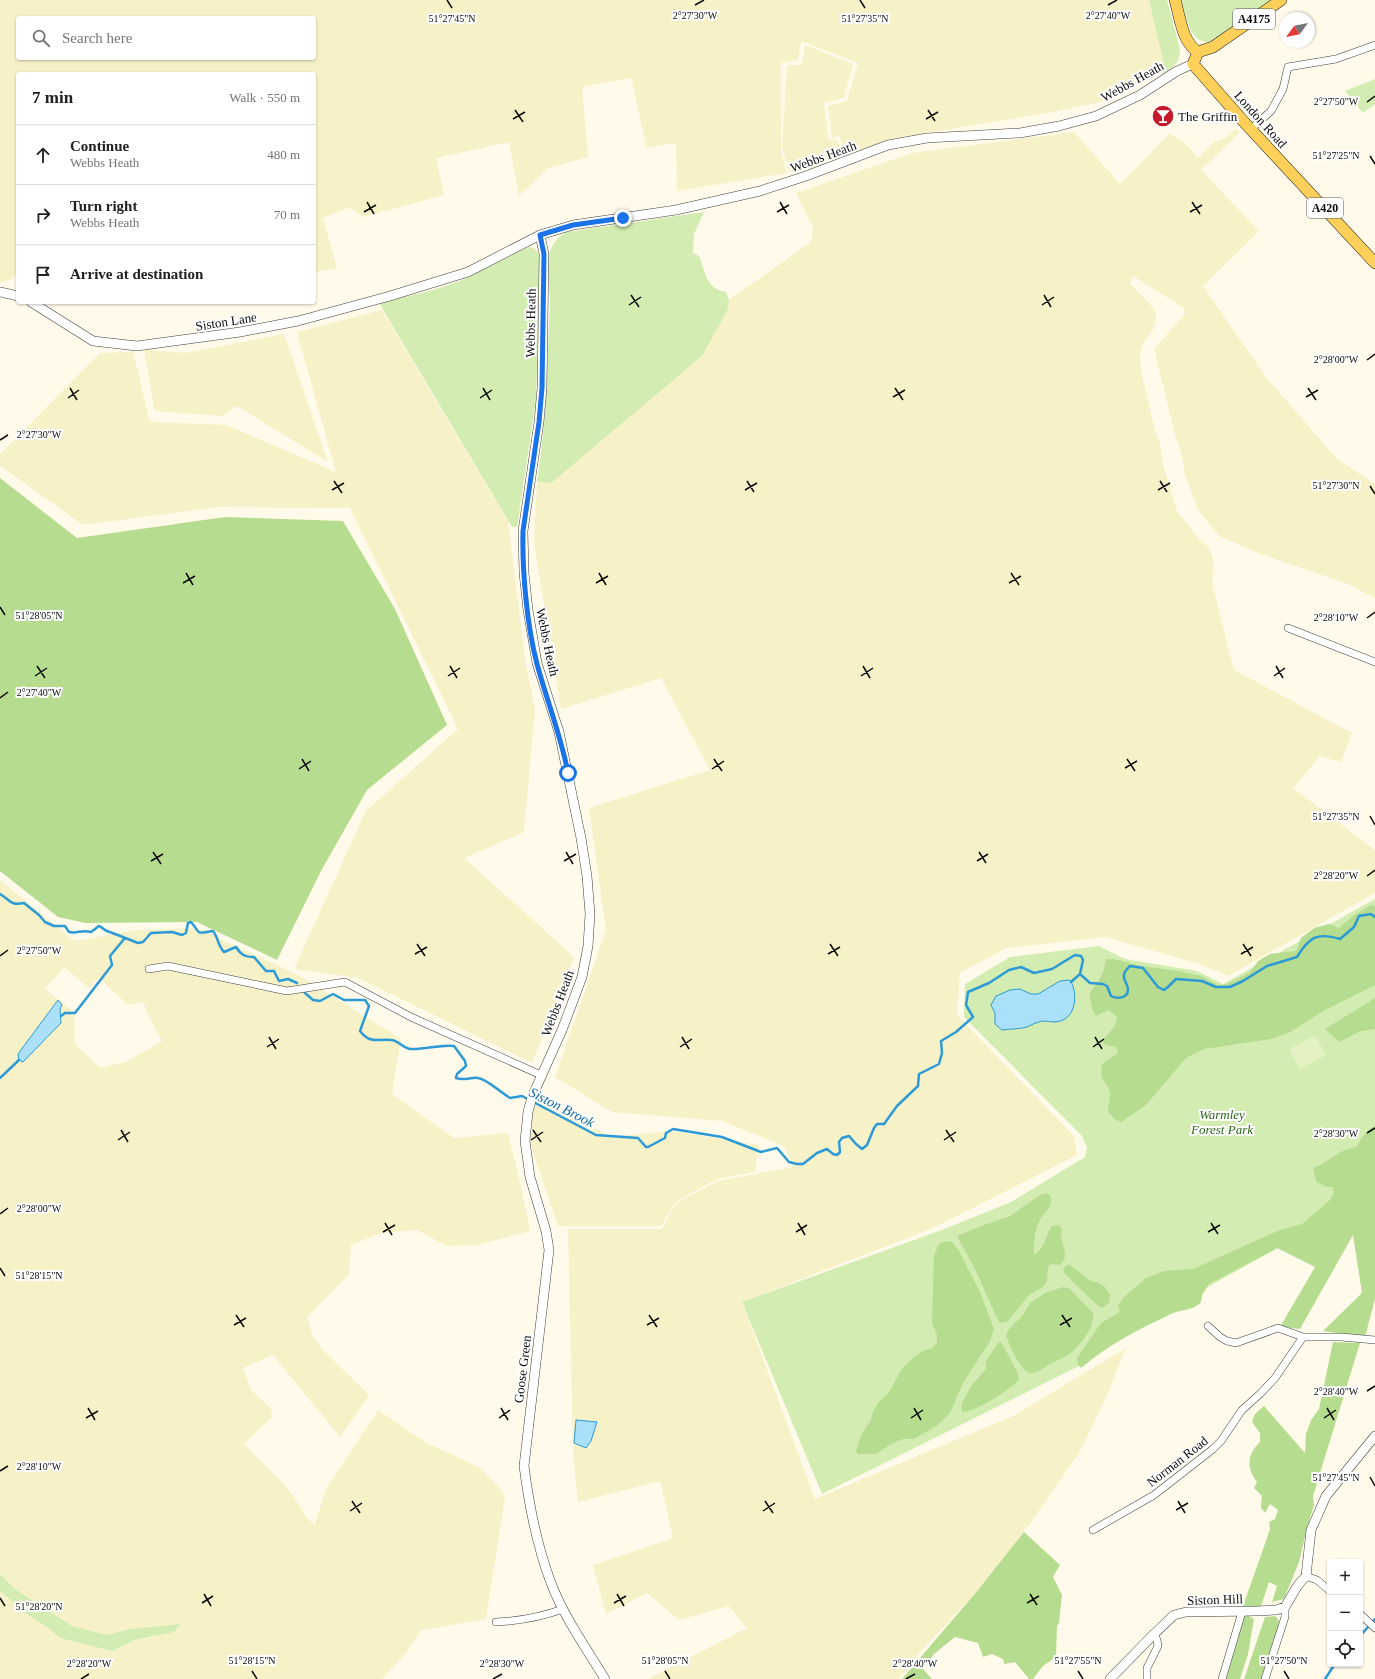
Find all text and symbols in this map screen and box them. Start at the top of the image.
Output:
road number: A4175 [1233,9,1275,29]
text: 2°27'30"W [673,10,718,21]
text: 2°27'40"W [1086,10,1131,21]
north arrow [1279,12,1315,48]
text: 51°27'45"N [428,13,476,24]
text: 51°27'35"N [841,13,889,24]
search box [16,16,316,60]
icon: search [30,27,52,49]
text: Search here [62,30,132,46]
street label: Webbs Heath [1098,58,1167,105]
text: 7 min [32,88,73,107]
street label: London Road [1231,88,1290,151]
text: Walk · 550 m [229,90,300,105]
text: 2°27'50"W [1314,96,1359,107]
bar icon: The Griffin [1150,103,1176,129]
place label: The Griffin [1178,109,1238,124]
street label: Webbs Heath [788,137,859,175]
text: Continue [70,138,129,154]
icon: ahead [32,144,54,166]
text: 480 m [267,147,300,162]
text: 51°27'25"N [1312,150,1360,161]
text: Webbs Heath [70,155,139,170]
text: Turn right [70,198,137,214]
road number: A420 [1307,198,1343,218]
icon: right [32,204,54,226]
text: 70 m [274,207,300,222]
route end [614,209,632,227]
text: Webbs Heath [70,215,139,230]
icon: arrive [32,264,54,286]
text: Arrive at destination [70,266,203,282]
street label: Webbs Heath [522,288,539,358]
street label: Siston Lane [194,309,258,334]
text: 2°28'00"W [1314,354,1359,365]
text: 2°27'30"W [17,429,62,440]
text: 51°27'30"N [1312,480,1360,491]
street label: Webbs Heath [533,607,562,678]
text: 51°28'05"N [15,610,63,621]
text: 2°28'10"W [1314,612,1359,623]
text: 2°27'40"W [17,687,62,698]
route start [559,764,577,782]
text: 51°27'35"N [1312,811,1360,822]
text: 2°28'20"W [1314,870,1359,881]
text: 2°27'50"W [17,945,62,956]
street label: Webbs Heath [538,968,577,1038]
water label: Siston Brook [527,1085,598,1131]
park label: Warmley Forest Park [1190,1107,1253,1137]
text: 2°28'30"W [1314,1128,1359,1139]
text: 2°28'00"W [17,1203,62,1214]
text: 51°28'15"N [15,1270,63,1281]
street label: Goose Green [511,1334,534,1404]
text: 2°28'40"W [1314,1386,1359,1397]
street label: Norman Road [1144,1433,1211,1490]
text: 2°28'10"W [17,1461,62,1472]
text: 51°27'45"N [1312,1472,1360,1483]
map controls [1327,1559,1363,1667]
button: + [1327,1559,1363,1595]
street label: Siston Hill [1187,1591,1244,1608]
button: − [1327,1595,1363,1631]
text: 51°28'20"N [15,1601,63,1612]
button: locate [1327,1631,1363,1667]
text: 51°28'15"N [228,1655,276,1666]
text: 51°28'05"N [641,1655,689,1666]
text: 51°27'55"N [1054,1655,1102,1666]
text: 51°27'50"N [1260,1655,1308,1666]
text: 2°28'20"W [67,1658,112,1669]
text: 2°28'30"W [480,1658,525,1669]
text: 2°28'40"W [893,1658,938,1669]

